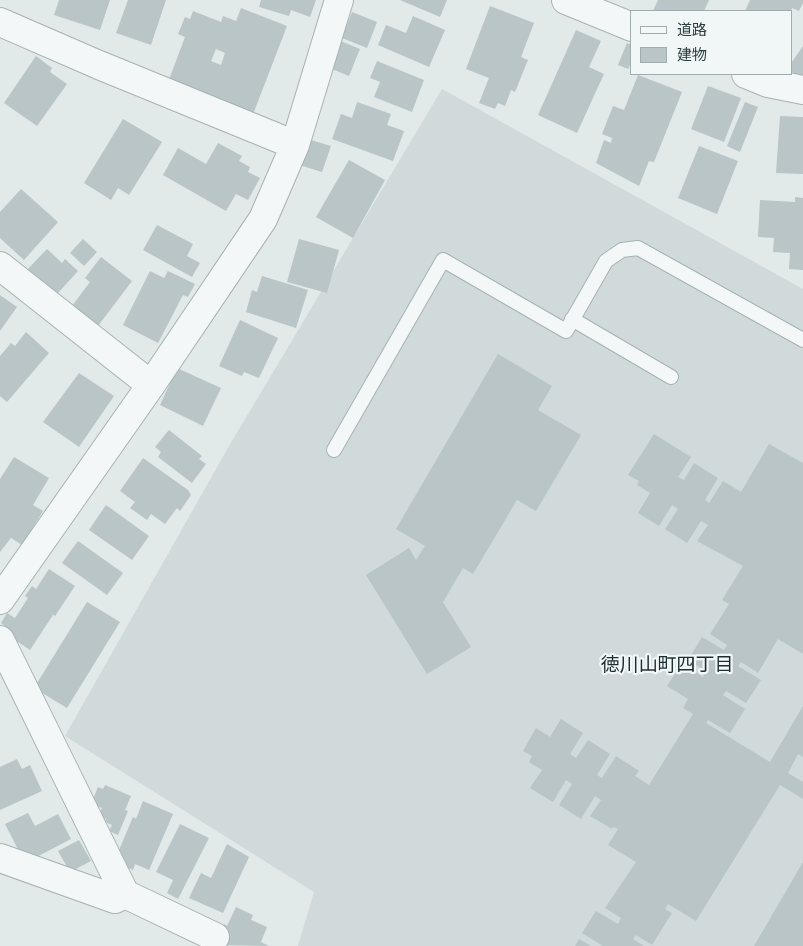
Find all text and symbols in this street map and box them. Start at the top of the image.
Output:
legend [630,10,793,75]
text: 道路 [677,19,707,41]
text: 建物 [677,44,707,66]
district label: 徳川山町四丁目 [601,655,733,677]

